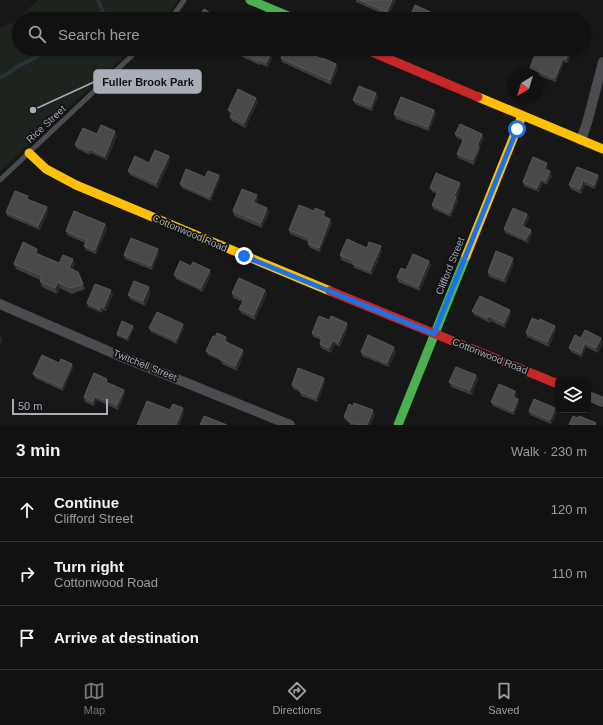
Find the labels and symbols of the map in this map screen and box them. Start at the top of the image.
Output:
north arrow [507,68,543,104]
callout: Fuller Brook Park [94,70,201,93]
text: Fuller Brook Park [102,76,195,88]
street label: Rice Street [24,103,68,145]
route start [508,120,526,138]
street label: Cottonwood Road [151,212,229,254]
street label: Clifford Street [433,235,467,296]
route end [235,247,253,265]
street label: Cottonwood Road [451,336,529,376]
street label: Twitchell Street [112,347,179,383]
scale bar [12,397,108,416]

